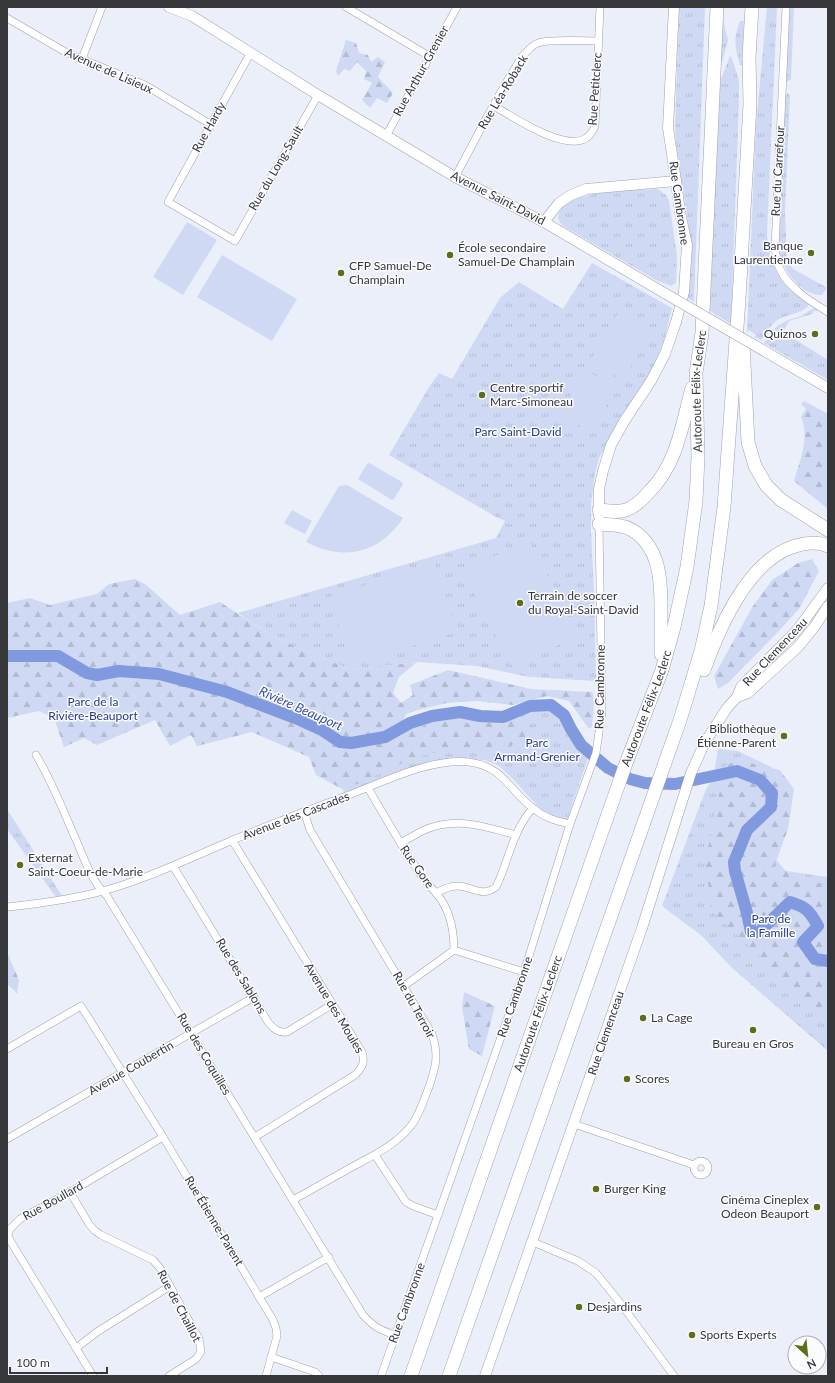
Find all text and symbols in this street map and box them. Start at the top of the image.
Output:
street label: Rue Arthur-Grenier [389,22,452,119]
street label: Avenue de Lisieux [63,44,156,97]
street label: Rue Léa-Roback [474,51,531,132]
street label: Rue Petitclerc [584,52,605,126]
street label: Rue Hardy [189,98,229,155]
street label: Rue du Long-Sault [245,122,306,213]
street label: Rue du Carrefour [768,125,787,217]
street label: Rue Cambronne [666,160,693,246]
street label: Avenue Saint-David [448,167,548,228]
place label: Banque Laurentienne [734,238,803,267]
place label: École secondaire Samuel-De Champlain [458,240,575,269]
marker: Banque Laurentienne [806,248,816,258]
marker: École secondaire Samuel-De Champlain [445,250,455,260]
place label: CFP Samuel-De Champlain [349,258,432,287]
marker: CFP Samuel-De Champlain [336,268,346,278]
place label: Quiznos [764,326,807,341]
street label: Autoroute Félix-Leclerc [688,329,709,453]
marker: Quiznos [810,329,820,339]
place label: Centre sportif Marc-Simoneau [490,380,573,409]
marker: Centre sportif Marc-Simoneau [477,390,487,400]
park label: Parc Saint-David [474,424,562,439]
place label: Terrain de soccer du Royal-Saint-David [528,588,639,617]
marker: Terrain de soccer du Royal-Saint-David [515,598,525,608]
street label: Rue Clemenceau [739,614,810,689]
street label: Rue Cambronne [591,645,608,729]
street label: Autoroute Félix-Leclerc [618,648,674,768]
water label: Rivière Beauport [257,682,346,734]
park label: Parc de la Rivière-Beauport [48,694,138,723]
place label: Bibliothèque Étienne-Parent [697,721,777,750]
marker: Bibliothèque Étienne-Parent [779,731,789,741]
park label: Parc Armand-Grenier [494,735,580,764]
street label: Avenue des Cascades [240,788,351,843]
street label: Rue Gore [397,842,438,891]
place label: Externat Saint-Coeur-de-Marie [28,850,143,879]
marker: Externat Saint-Coeur-de-Marie [15,860,25,870]
park label: Parc de la Famille [747,911,795,940]
street label: Rue des Sablons [213,935,270,1016]
street label: Autoroute Félix-Leclerc [510,953,565,1074]
street label: Rue Cambronne [494,954,535,1039]
street label: Avenue des Moules [301,960,367,1056]
street label: Rue du Terroir [390,969,439,1041]
street label: Rue Clemenceau [584,989,627,1077]
street label: Rue des Coquilles [174,1010,235,1097]
place label: La Cage [651,1010,693,1025]
marker: La Cage [638,1013,648,1023]
marker: Bureau en Gros [748,1025,758,1035]
place label: Bureau en Gros [712,1036,794,1051]
street label: Avenue Coubertin [86,1037,176,1098]
place label: Scores [635,1071,670,1086]
marker: Scores [622,1074,632,1084]
street label: Rue Étienne-Parent [182,1173,248,1269]
street label: Rue Boullard [20,1178,86,1223]
place label: Burger King [604,1181,666,1196]
marker: Burger King [591,1184,601,1194]
place label: Cinéma Cineplex Odeon Beauport [720,1192,810,1221]
marker: Cinéma Cineplex Odeon Beauport [812,1202,822,1212]
street label: Rue Cambronne [385,1261,428,1345]
street label: Rue de Chaillot [154,1267,205,1345]
place label: Desjardins [587,1299,642,1314]
marker: Desjardins [574,1302,584,1312]
place label: Sports Experts [700,1327,777,1342]
marker: Sports Experts [687,1330,697,1340]
north arrow [787,1335,827,1375]
scale bar [10,1349,107,1375]
text: 100 m [16,1355,50,1370]
text: N [805,1357,818,1372]

